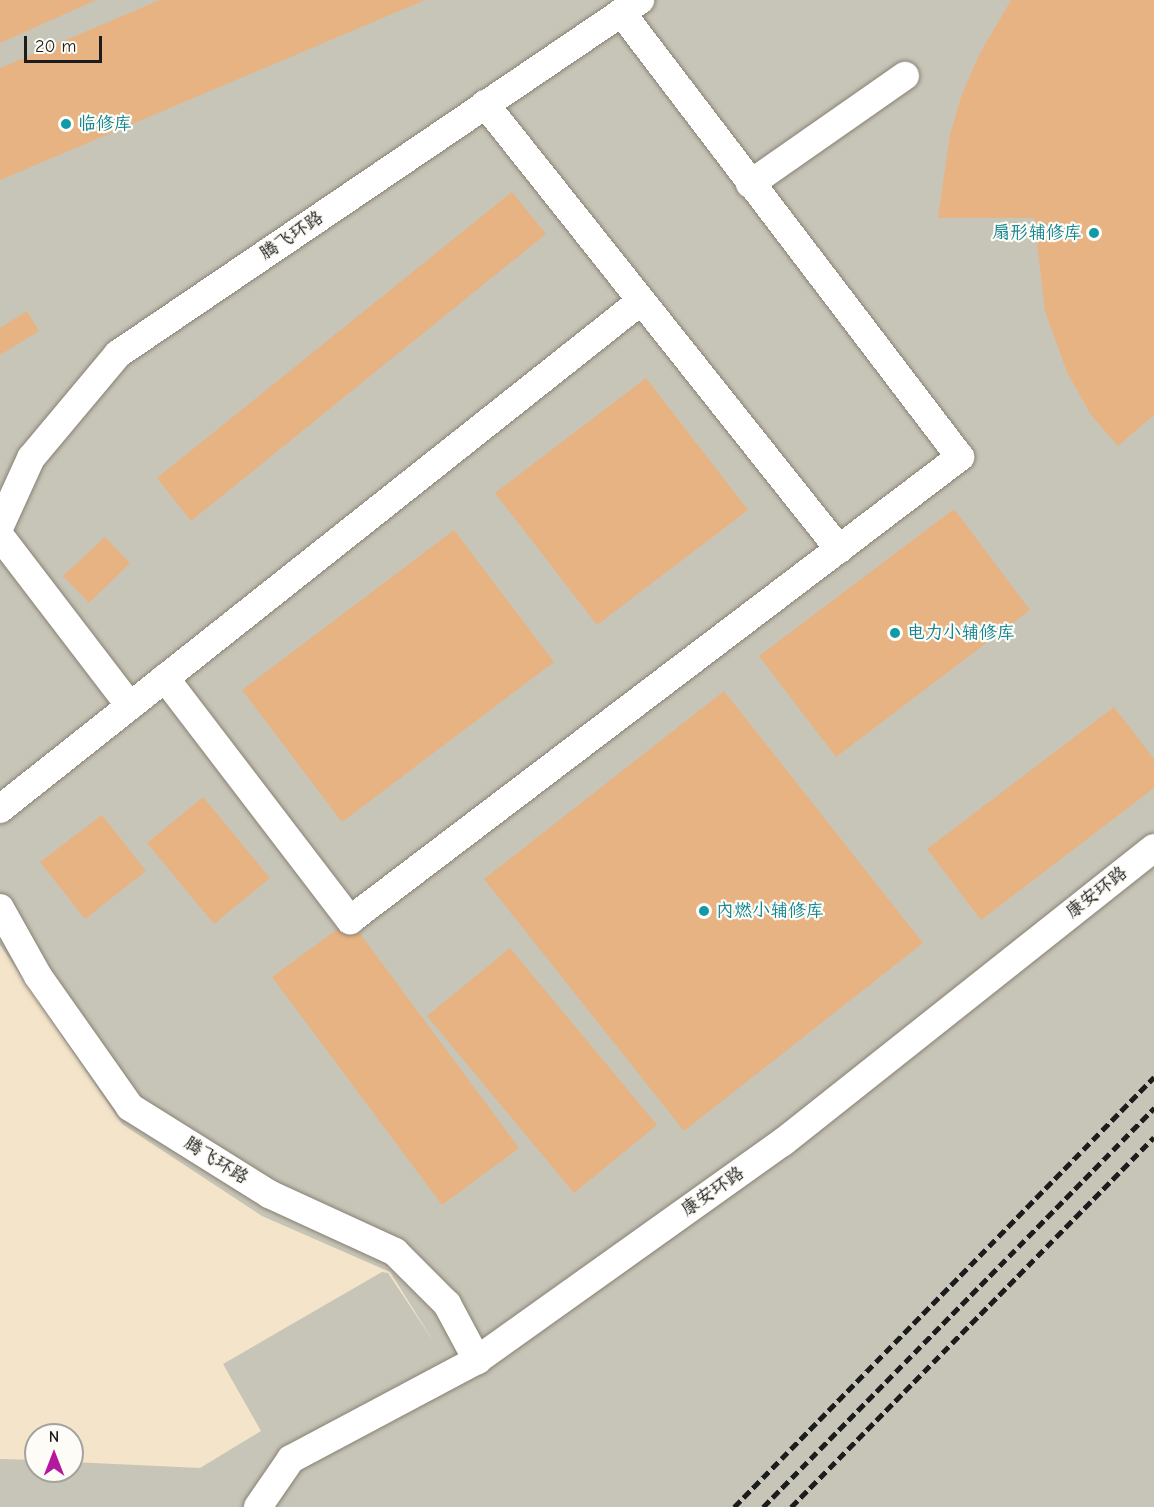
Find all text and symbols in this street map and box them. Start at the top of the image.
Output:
scale bar [27,24,105,62]
text: 20 m [35,36,76,57]
place label: 临修库 [78,113,132,135]
marker: 临修库 [59,117,73,131]
street label: 腾飞环路 [256,207,328,265]
place label: 扇形辅修库 [992,222,1082,244]
marker: 扇形辅修库 [1087,226,1101,240]
place label: 电力小辅修库 [907,622,1015,644]
marker: 电力小辅修库 [888,626,902,640]
street label: 康安环路 [1062,862,1132,924]
place label: 内燃小辅修库 [716,900,824,922]
marker: 内燃小辅修库 [697,904,711,918]
street label: 腾飞环路 [180,1133,252,1189]
street label: 康安环路 [677,1163,749,1221]
north arrow [24,1423,84,1483]
text: N [49,1428,59,1446]

